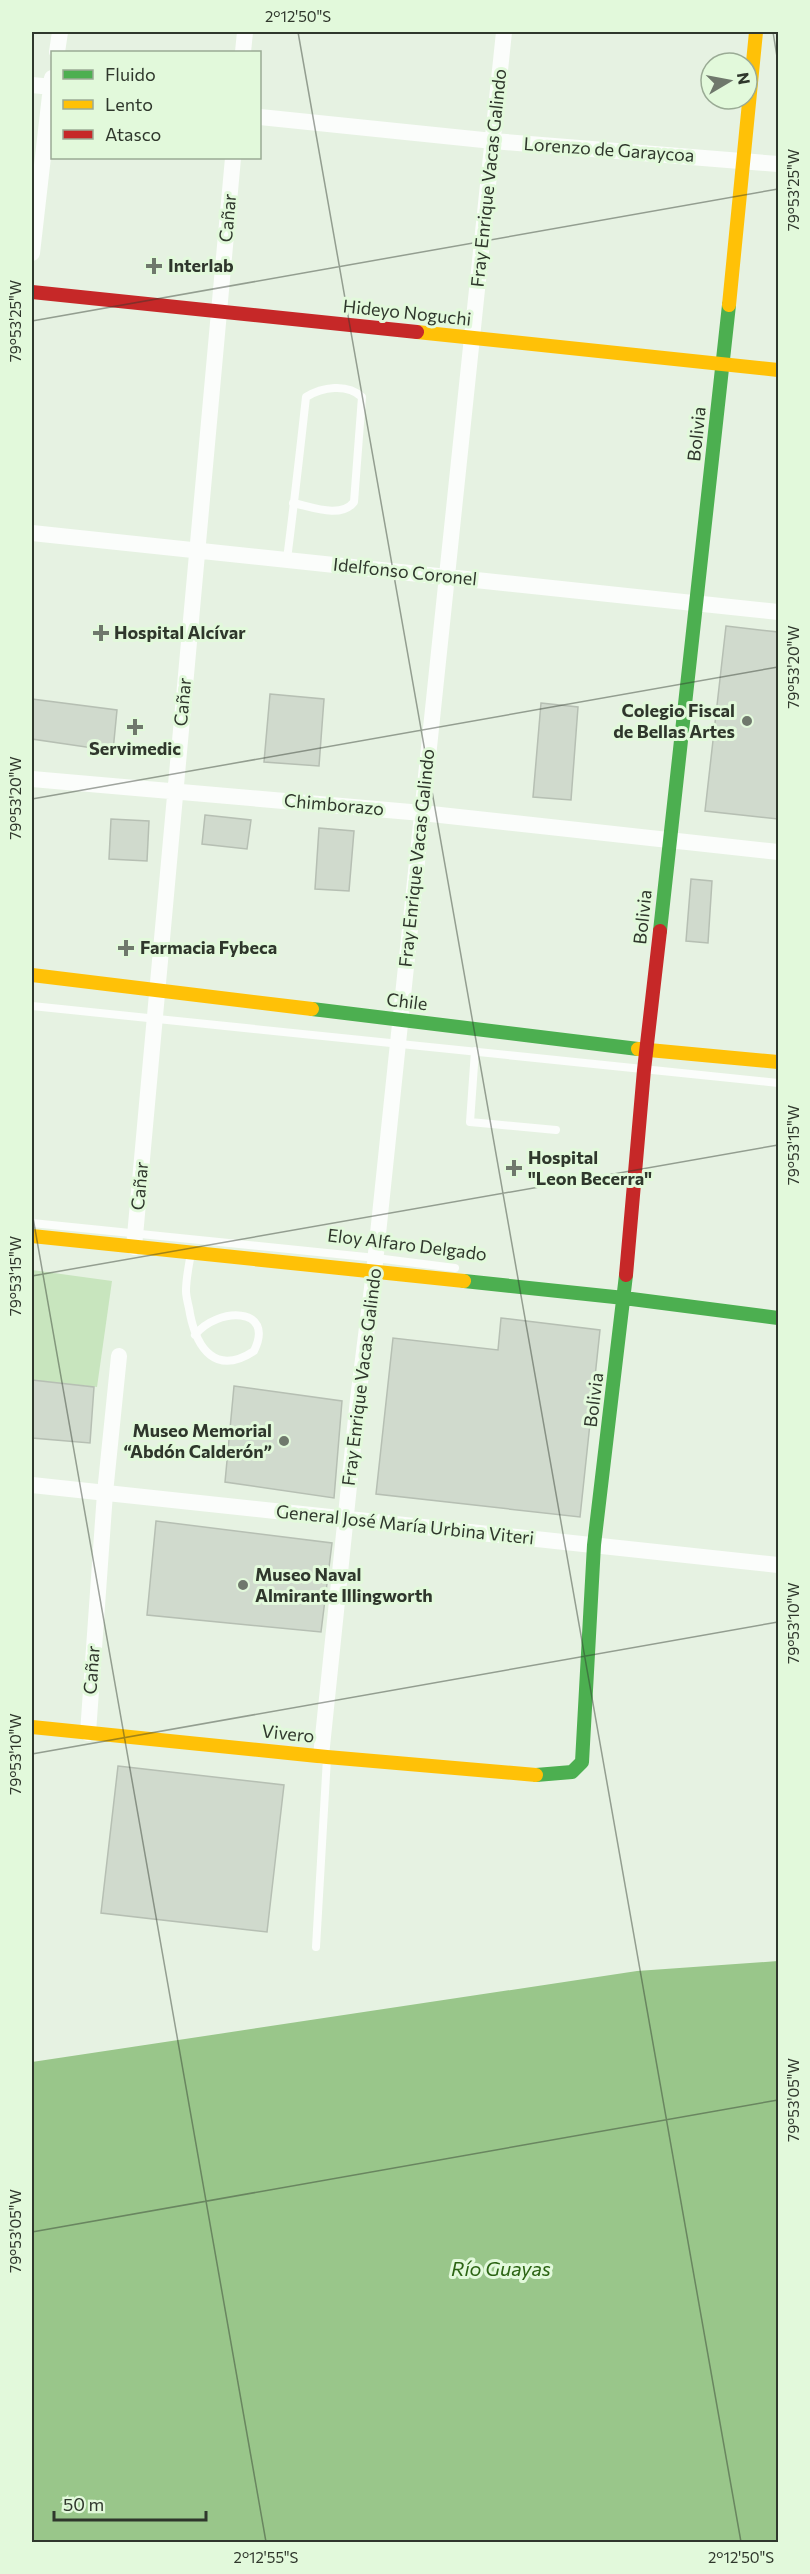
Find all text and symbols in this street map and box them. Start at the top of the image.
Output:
text: 2°12'50"S [265,7,331,25]
legend [51,51,261,159]
north arrow [699,51,759,111]
text: Fluido [105,63,156,85]
street label: Fray Enrique Vacas Galindo [466,68,510,288]
text: N [734,71,755,86]
text: Lento [105,93,153,115]
text: Atasco [105,123,161,145]
street label: Lorenzo de Garaycoa [523,132,695,166]
text: 79°53'25"W [784,149,802,231]
street label: Cañar [214,193,240,243]
place label: Interlab [168,254,234,276]
marker: Interlab [145,257,163,275]
text: 79°53'25"W [6,280,24,362]
street label: Hideyo Noguchi [342,294,472,330]
street label: Bolivia [682,405,710,462]
street label: Idelfonso Coronel [332,553,478,590]
place label: Hospital Alcívar [114,621,246,643]
marker: Hospital Alcívar [92,624,110,642]
text: 79°53'20"W [784,625,802,709]
street label: Cañar [169,677,195,727]
place label: Colegio Fiscal de Bellas Artes [613,699,735,742]
marker: Colegio Fiscal de Bellas Artes [740,714,754,728]
marker: Servimedic [126,718,144,736]
place label: Servimedic [89,737,181,759]
street label: Fray Enrique Vacas Galindo [394,748,438,968]
text: 79°53'20"W [6,756,24,840]
street label: Chimborazo [283,789,385,819]
street label: Bolivia [628,888,656,945]
place label: Farmacia Fybeca [140,936,277,958]
marker: Farmacia Fybeca [117,939,135,957]
street label: Chile [385,988,429,1014]
text: 79°53'15"W [784,1105,802,1185]
place label: Hospital "Leon Becerra" [528,1146,652,1189]
marker: Hospital "Leon Becerra" [505,1159,523,1177]
street label: Cañar [126,1161,152,1211]
street label: Eloy Alfaro Delgado [326,1223,488,1265]
text: 79°53'15"W [6,1236,24,1316]
street label: Fray Enrique Vacas Galindo [337,1267,385,1487]
street label: Bolivia [579,1371,607,1428]
place label: Museo Memorial “Abdón Calderón” [124,1419,272,1462]
marker: Museo Memorial “Abdón Calderón” [277,1434,291,1448]
street label: General José María Urbina Viteri [275,1500,535,1549]
place label: Museo Naval Almirante Illingworth [255,1563,433,1606]
marker: Museo Naval Almirante Illingworth [236,1578,250,1592]
text: 79°53'10"W [784,1582,802,1664]
street label: Cañar [78,1645,104,1695]
text: 79°53'10"W [6,1713,24,1795]
street label: Vivero [261,1719,316,1747]
text: 79°53'05"W [784,2058,802,2142]
text: 79°53'05"W [6,2189,24,2273]
water label: Río Guayas [451,2256,551,2280]
scale bar [54,2484,206,2522]
text: 50 m [63,2493,104,2515]
text: 2°12'55"S [234,2548,299,2566]
text: 2°12'50"S [708,2548,774,2566]

